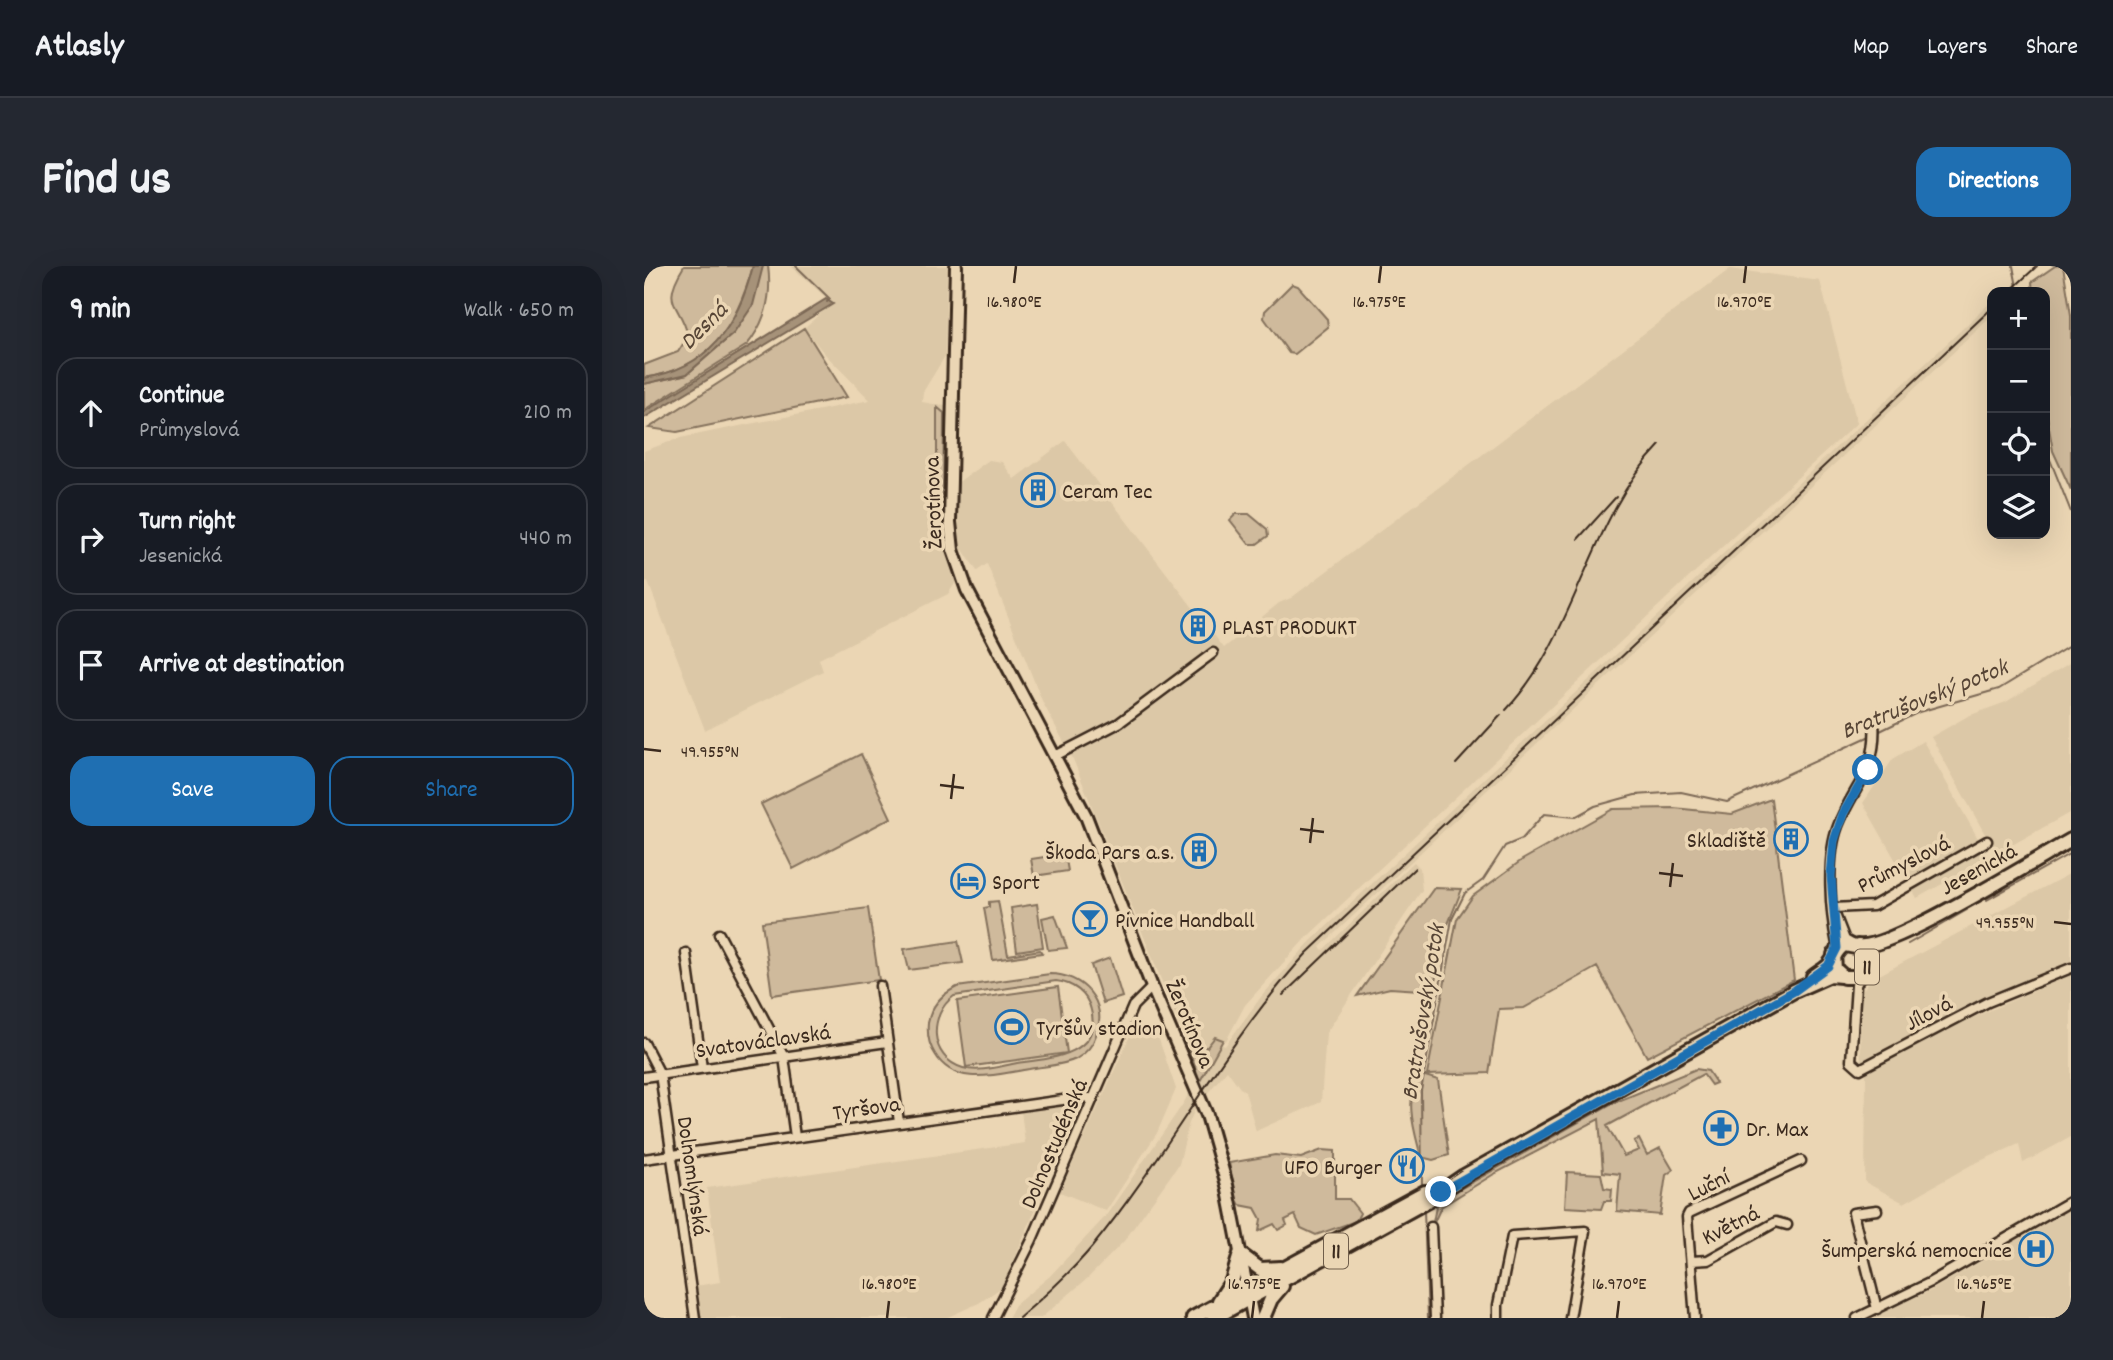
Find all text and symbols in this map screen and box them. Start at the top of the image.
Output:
text: Atlasly [35,25,124,72]
text: Map [1853,31,1889,65]
text: Layers [1927,31,1988,65]
text: Share [2026,31,2078,65]
text: Find us [42,147,171,217]
button: Directions [1916,147,2071,217]
map controls [1987,287,2050,539]
button: + [1987,287,2050,350]
text: 9 min [70,290,131,333]
text: 16.980°E [987,291,1041,316]
text: 16.975°E [1352,291,1406,316]
text: 16.970°E [1717,291,1771,316]
water label: Desná [673,294,738,359]
text: Walk · 650 m [464,295,574,328]
button: − [1987,350,2050,413]
text: Continue [139,378,224,415]
icon: ahead [72,394,110,432]
text: 210 m [523,397,572,430]
button: locate [1987,413,2050,476]
text: Průmyslová [139,415,239,448]
street label: Žerotínova [917,455,954,550]
building icon: Ceram Tec [1019,471,1057,509]
button: layers [1987,476,2050,539]
place label: Ceram Tec [1062,477,1152,510]
text: Turn right [139,504,236,541]
icon: right [72,520,110,558]
text: 440 m [519,523,572,556]
text: Jesenická [139,541,222,574]
building icon: PLAST PRODUKT [1179,607,1217,645]
place label: PLAST PRODUKT [1222,613,1357,646]
icon: arrive [72,646,110,684]
text: Arrive at destination [139,647,344,684]
water label: Bratrušovský potok [1837,651,2016,750]
text: 49.955°N [681,741,739,766]
route start [1852,754,1883,785]
button: Save [70,756,315,826]
button: Share [329,756,574,826]
building icon: Skladiště [1772,820,1810,858]
place label: Skladiště [1687,826,1766,859]
street label: Průmyslová [1852,828,1957,904]
building icon: Škoda Pars a.s. [1180,832,1218,870]
street label: Jesenická [1935,836,2025,906]
place label: Škoda Pars a.s. [1045,838,1174,871]
hotel icon: Sport [949,862,987,900]
place label: Sport [992,868,1040,901]
bar icon: Pivnice Handball [1071,900,1109,938]
place label: Pivnice Handball [1115,906,1255,939]
text: 49.955°N [1976,912,2034,937]
water label: Bratrušovský potok [1394,920,1456,1103]
road number: 11 [1855,950,1879,984]
street label: Žerotínova [1154,975,1222,1075]
street label: Jílová [1900,989,1960,1041]
sports icon: Tyršův stadion [993,1008,1031,1046]
place label: Tyršův stadion [1036,1014,1163,1047]
street label: Svatováclavská [694,1018,834,1069]
street label: Dolnostudénská [1014,1074,1099,1215]
street label: Tyršova [831,1089,903,1132]
pharmacy icon: Dr. Max [1702,1109,1740,1147]
street label: Dolnomlýnská [666,1115,715,1239]
place label: Dr. Max [1746,1115,1809,1148]
restaurant icon: UFO Burger [1388,1147,1426,1185]
place label: UFO Burger [1284,1153,1382,1186]
street label: Luční [1683,1162,1738,1212]
route end [1425,1176,1456,1207]
street label: Květná [1697,1198,1767,1256]
hospital icon: Šumperská nemocnice [2017,1230,2055,1268]
road number: 11 [1324,1234,1348,1268]
place label: Šumperská nemocnice [1821,1236,2012,1269]
text: 16.980°E [862,1273,916,1298]
text: 16.975°E [1227,1273,1281,1298]
text: 16.970°E [1592,1273,1646,1298]
text: 16.965°E [1956,1273,2012,1298]

